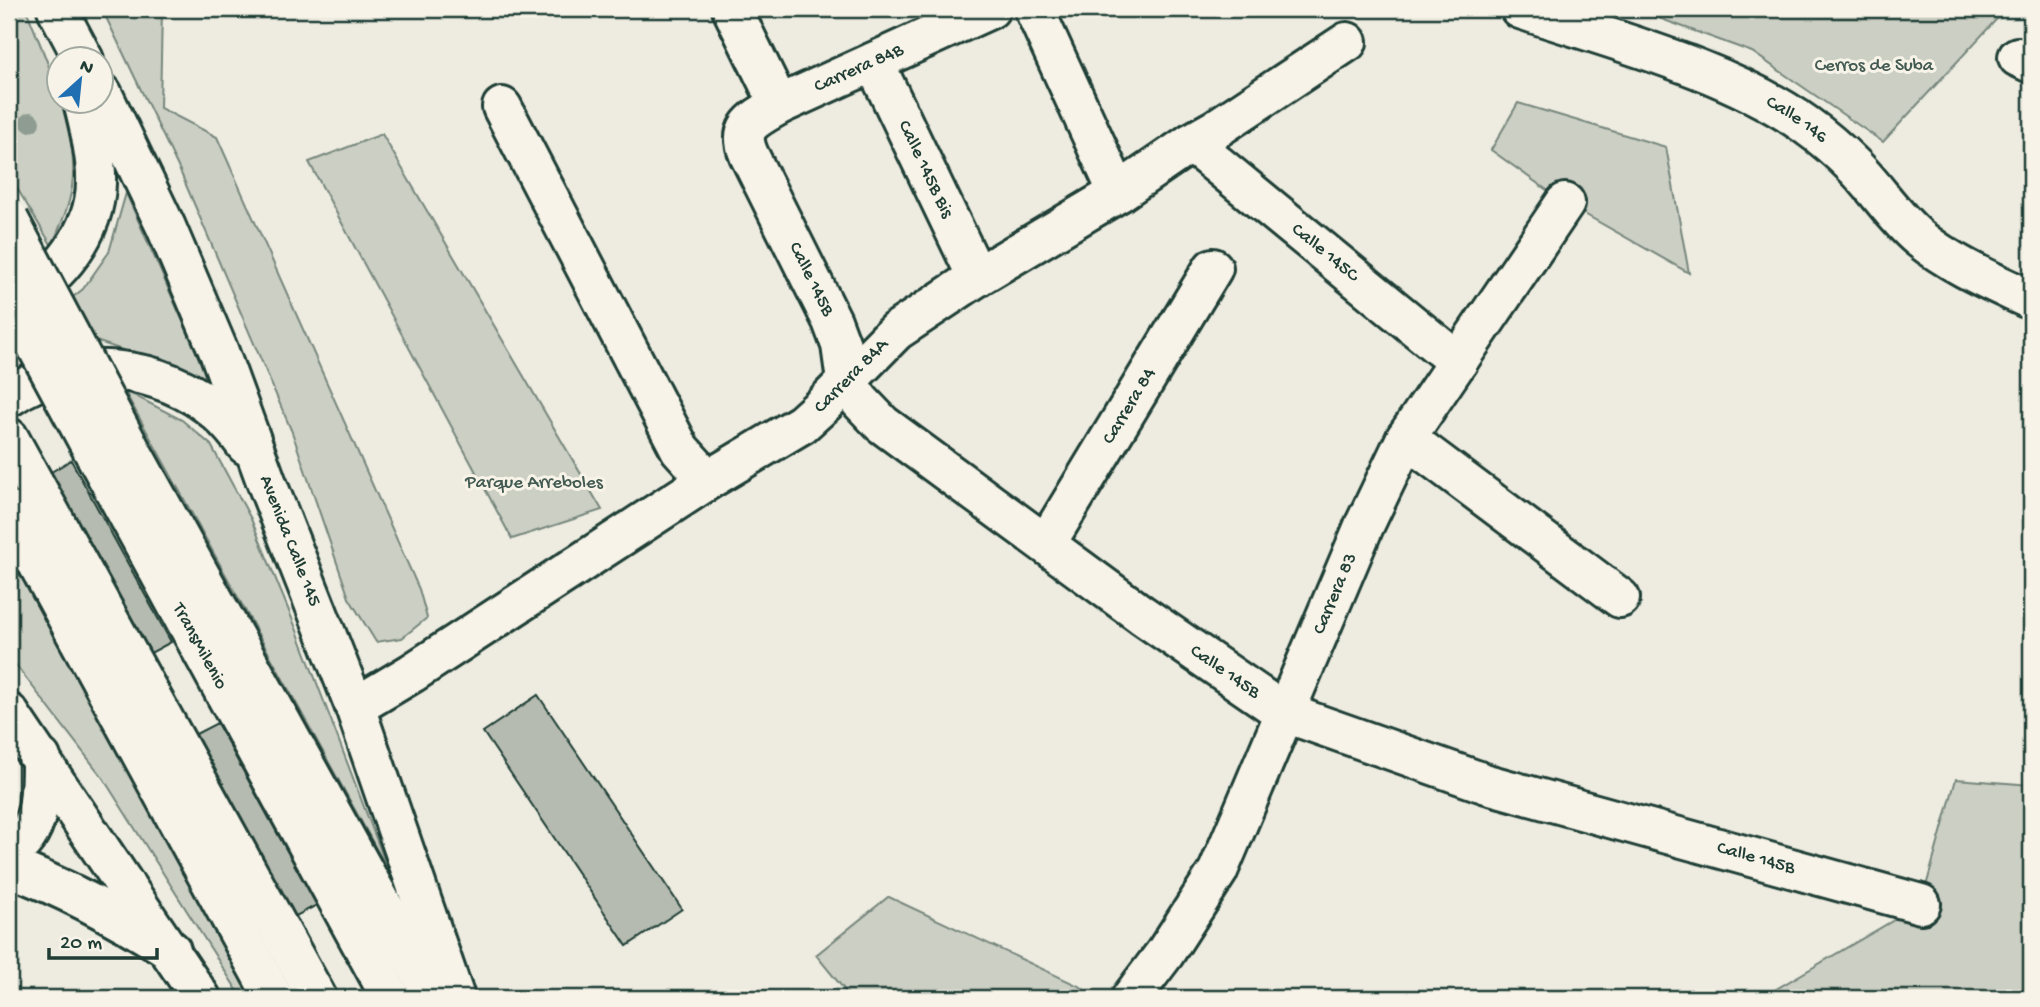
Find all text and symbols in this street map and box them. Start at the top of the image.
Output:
street label: Carrera 84B [811,39,908,99]
north arrow [46,46,116,116]
text: N [75,55,97,81]
park label: Cerros de Suba [1815,55,1935,78]
street label: Calle 146 [1762,91,1833,149]
street label: Calle 145B Bis [892,117,959,223]
street label: Calle 145C [1286,218,1365,288]
street label: Calle 145B [783,238,840,321]
street label: Carrera 84A [810,332,895,419]
street label: Carrera 84 [1097,364,1161,449]
street label: Avenida Calle 145 [253,472,326,610]
park label: Parque Arreboles [464,472,604,495]
street label: Carrera 83 [1308,550,1363,638]
street label: TransMilenio [166,598,232,694]
street label: Calle 145B [1185,640,1265,705]
street label: Calle 145B [1714,837,1799,880]
scale bar [49,916,158,960]
text: 20 m [60,932,102,957]

